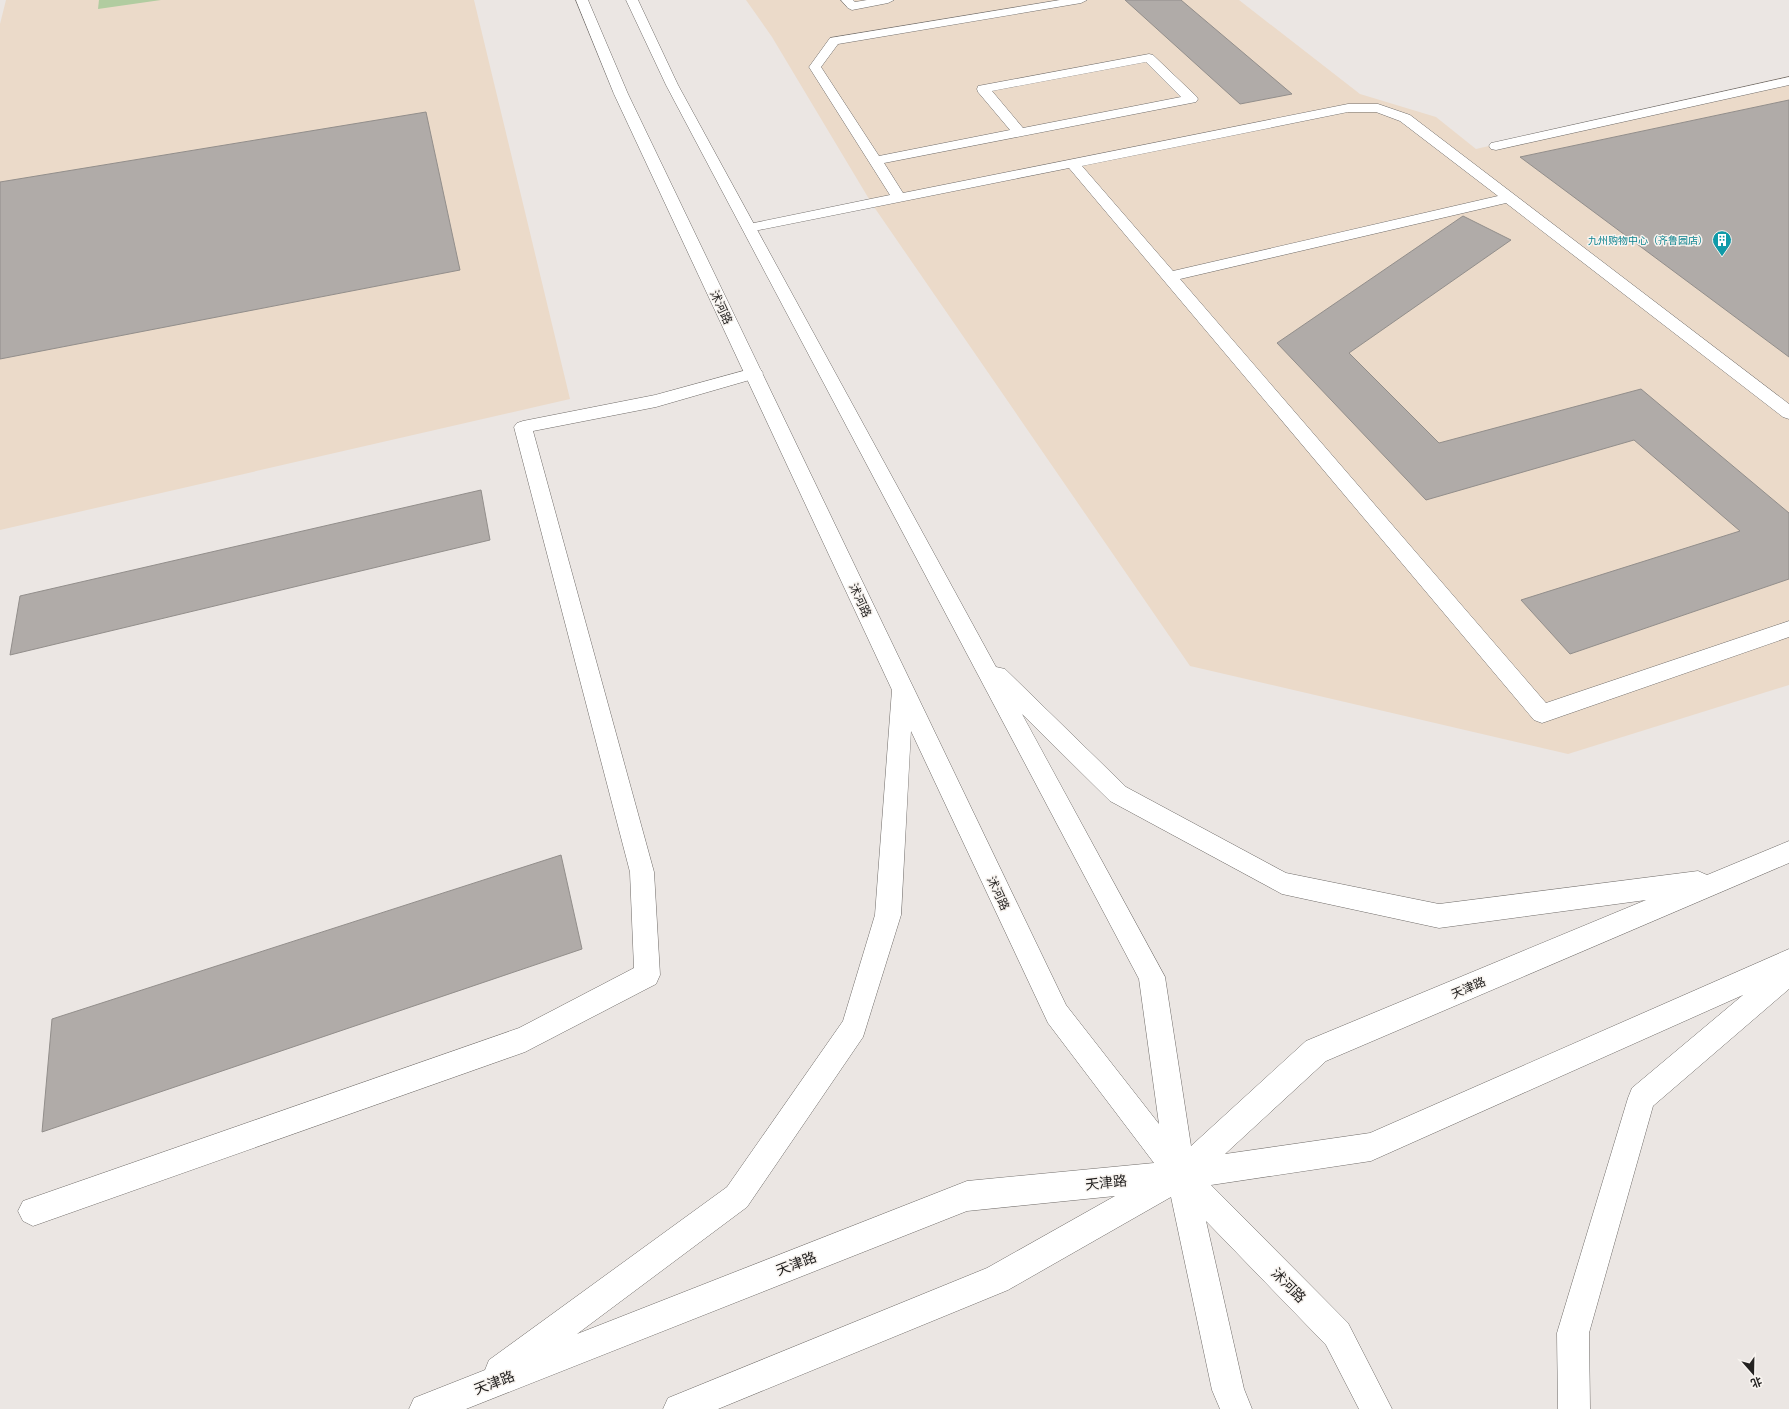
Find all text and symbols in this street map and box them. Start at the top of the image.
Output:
building icon: 九州购物中心（齐鲁园店） [1711,229,1733,257]
place label: 九州购物中心（齐鲁园店） [1588,233,1708,247]
street label: 沭河路 [707,287,737,327]
street label: 沭河路 [846,580,876,620]
street label: 沭河路 [984,873,1014,913]
street label: 天津路 [1448,973,1488,1001]
street label: 天津路 [1084,1170,1128,1194]
street label: 天津路 [773,1247,819,1279]
street label: 沭河路 [1267,1263,1311,1307]
north arrow [1733,1353,1773,1393]
street label: 天津路 [471,1366,517,1398]
text: 北 [1749,1374,1764,1392]

